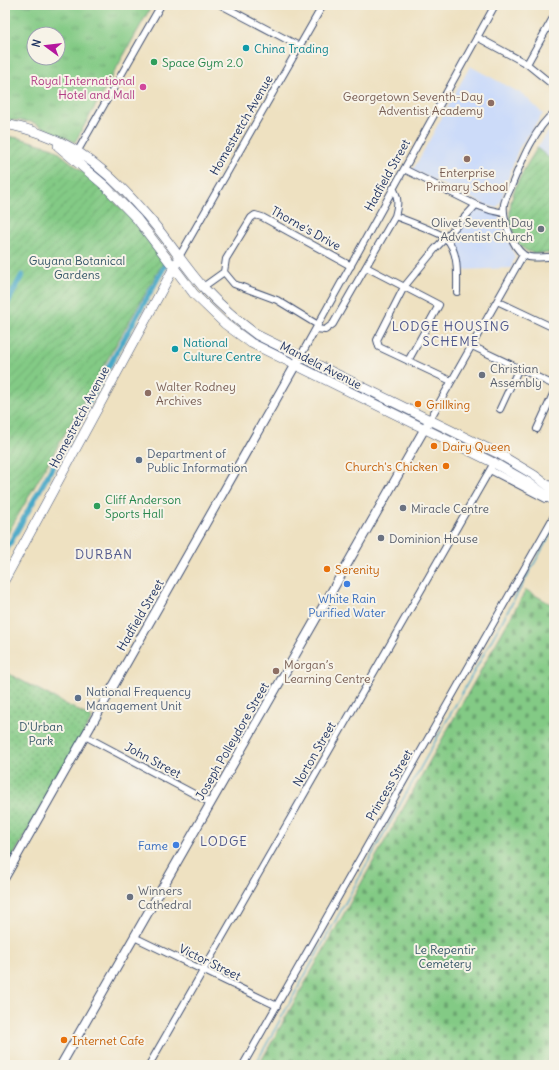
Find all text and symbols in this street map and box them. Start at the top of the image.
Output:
north arrow [26,26,66,66]
text: N [29,38,44,49]
place label: China Trading [254,41,329,56]
marker: China Trading [241,43,251,53]
place label: Space Gym 2.0 [162,55,243,70]
marker: Space Gym 2.0 [149,57,159,67]
street label: Homestretch Avenue [206,72,276,178]
place label: Royal International Hotel and Mall [30,73,135,102]
marker: Royal International Hotel and Mall [138,82,148,92]
place label: Georgetown Seventh-Day Adventist Academy [343,89,483,118]
marker: Georgetown Seventh-Day Adventist Academy [486,98,496,108]
street label: Hadfield Street [361,136,413,214]
marker: Enterprise Primary School [462,154,472,164]
place label: Enterprise Primary School [426,165,508,194]
street label: Thorne's Drive [269,203,343,253]
place label: Olivet Seventh Day Adventist Church [431,215,533,244]
marker: Olivet Seventh Day Adventist Church [536,224,546,234]
park label: Guyana Botanical Gardens [29,253,125,282]
district label: LODGE HOUSING SCHEME [392,318,510,350]
place label: National Culture Centre [183,335,261,364]
street label: Mandela Avenue [278,338,364,392]
marker: National Culture Centre [170,344,180,354]
place label: Christian Assembly [490,361,542,390]
street label: Homestretch Avenue [46,364,112,470]
marker: Christian Assembly [477,370,487,380]
place label: Walter Rodney Archives [156,379,236,408]
marker: Walter Rodney Archives [143,388,153,398]
place label: Grillking [426,397,470,412]
marker: Grillking [413,399,423,409]
place label: Dairy Queen [442,439,511,454]
marker: Dairy Queen [429,441,439,451]
place label: Department of Public Information [147,446,247,475]
marker: Department of Public Information [134,455,144,465]
place label: Church's Chicken [345,459,438,474]
marker: Church's Chicken [441,461,451,471]
place label: Cliff Anderson Sports Hall [105,492,181,521]
marker: Cliff Anderson Sports Hall [92,501,102,511]
place label: Miracle Centre [411,501,489,516]
marker: Miracle Centre [398,503,408,513]
place label: Dominion House [389,531,478,546]
marker: Dominion House [376,533,386,543]
district label: DURBAN [75,546,133,563]
place label: Serenity [335,562,380,577]
marker: Serenity [322,564,332,574]
street label: Hadfield Street [113,577,167,653]
marker: White Rain Purified Water [342,579,352,589]
place label: White Rain Purified Water [308,591,386,620]
place label: Morgan’s Learning Centre [284,657,370,686]
marker: Morgan’s Learning Centre [271,666,281,676]
street label: Joseph Polleydore Street [192,679,272,803]
place label: National Frequency Management Unit [86,684,191,713]
marker: National Frequency Management Unit [73,693,83,703]
park label: D'Urban Park [19,719,63,748]
street label: Norton Street [289,719,339,789]
street label: John Street [122,739,184,781]
street label: Princess Street [363,747,415,823]
district label: LODGE [200,833,248,850]
place label: Fame [138,838,168,853]
marker: Fame [171,840,181,850]
place label: Winners Cathedral [138,883,191,912]
marker: Winners Cathedral [125,892,135,902]
street label: Victor Street [177,941,243,983]
park label: Le Repentir Cemetery [414,942,476,971]
place label: Internet Cafe [72,1033,144,1048]
marker: Internet Cafe [59,1035,69,1045]

